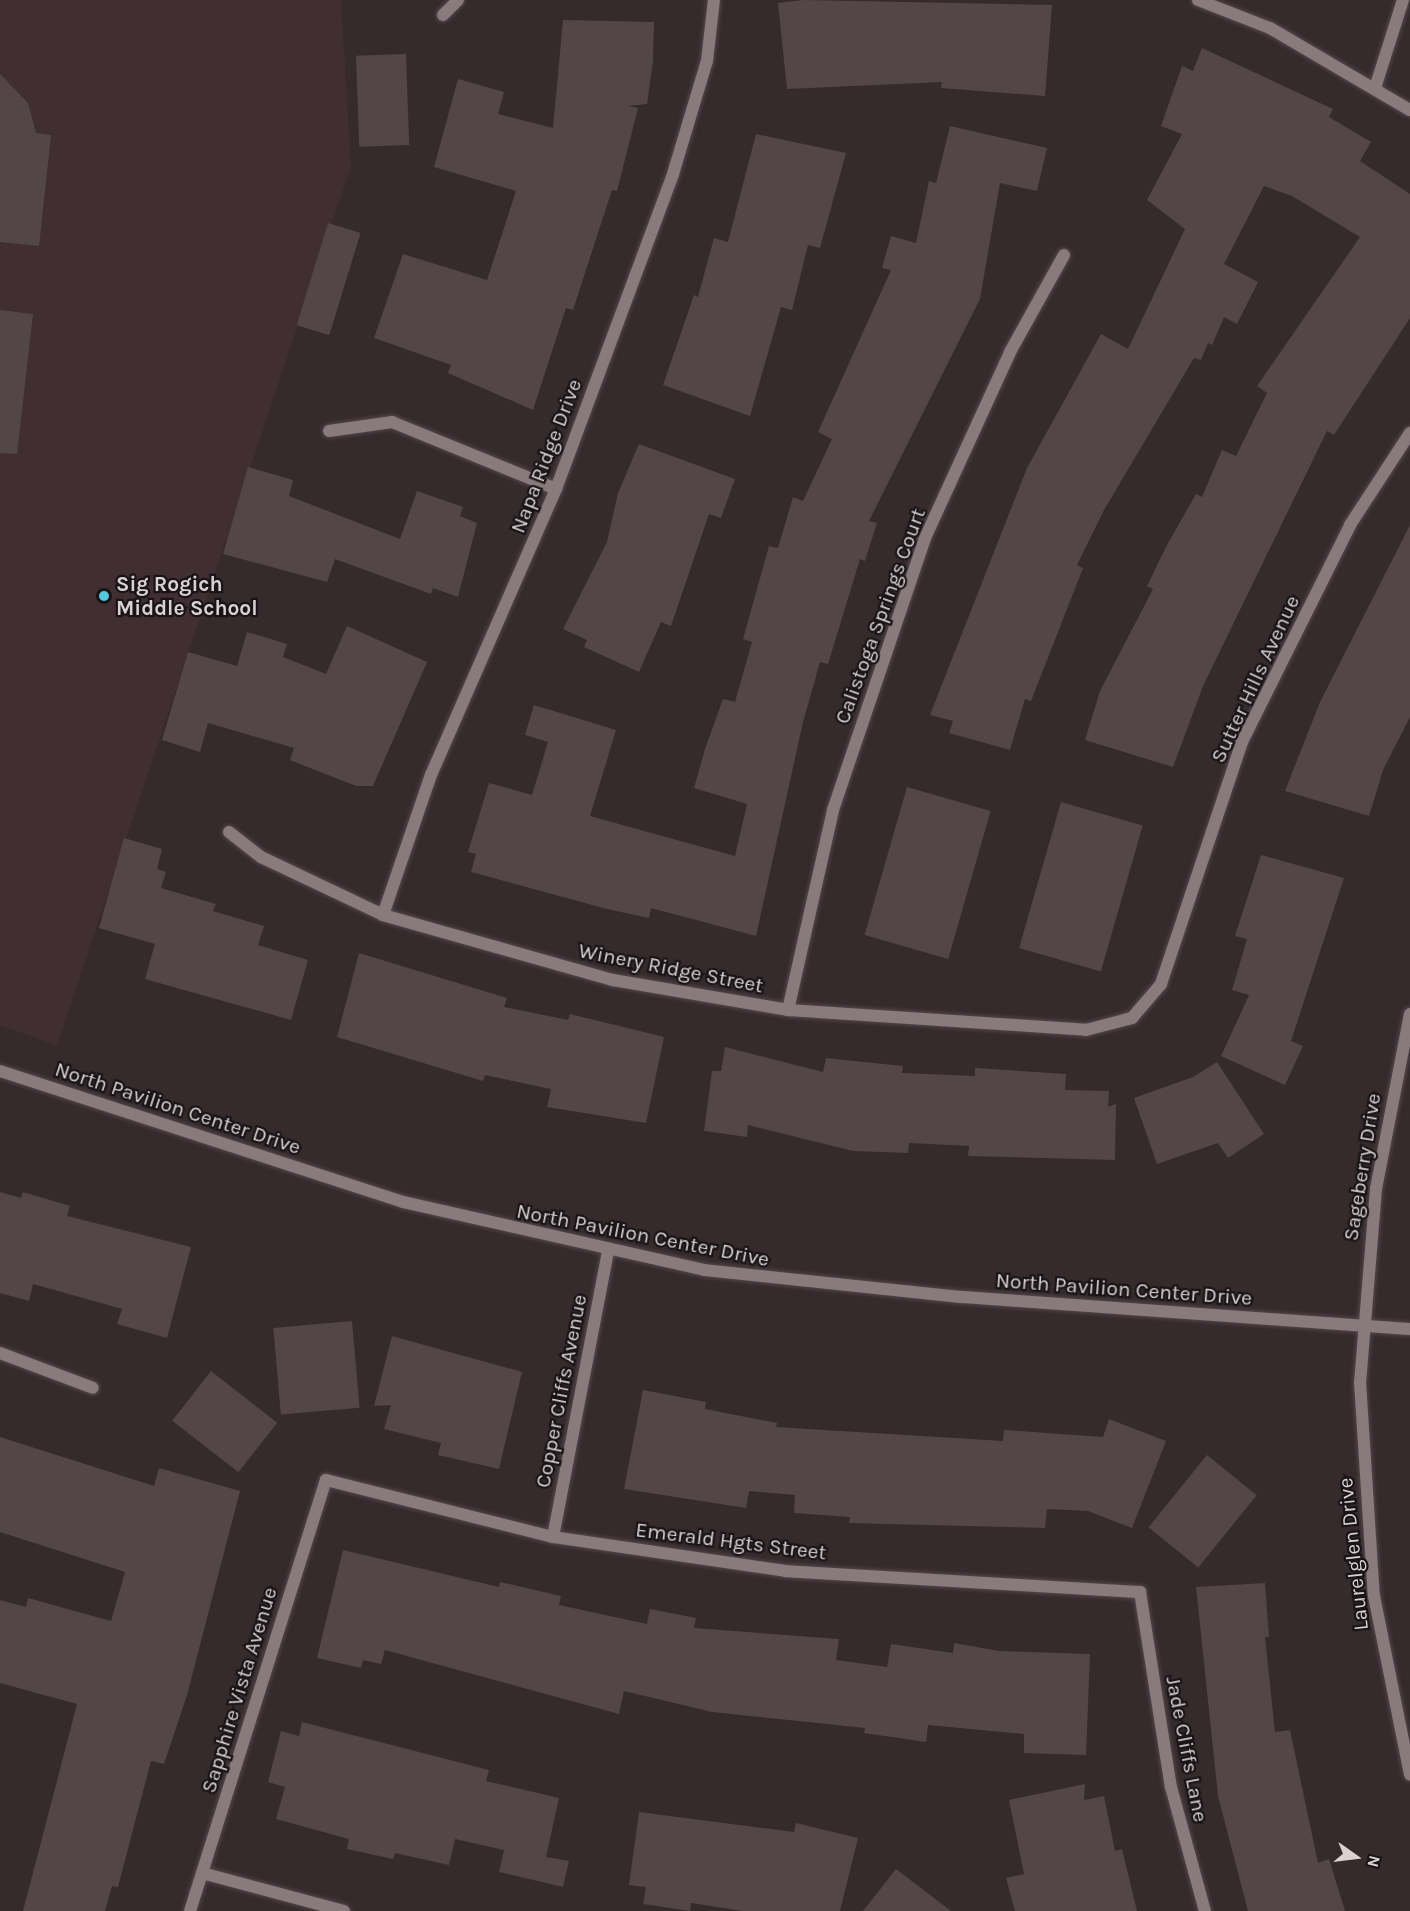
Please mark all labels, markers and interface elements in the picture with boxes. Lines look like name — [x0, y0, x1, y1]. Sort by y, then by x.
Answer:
street label: Napa Ridge Drive — [505, 375, 587, 537]
street label: Calistoga Springs Court — [829, 505, 931, 727]
place label: Sig Rogich Middle School — [116, 571, 258, 621]
marker: Sig Rogich Middle School — [97, 589, 111, 603]
street label: Sutter Hills Avenue — [1205, 591, 1305, 767]
street label: Winery Ridge Street — [576, 938, 766, 998]
street label: North Pavilion Center Drive — [52, 1056, 304, 1160]
street label: Sageberry Drive — [1338, 1091, 1386, 1243]
street label: North Pavilion Center Drive — [515, 1198, 771, 1272]
street label: North Pavilion Center Drive — [995, 1267, 1253, 1311]
street label: Copper Cliffs Avenue — [530, 1292, 592, 1490]
street label: Laurelglen Drive — [1332, 1476, 1374, 1632]
street label: Emerald Hgts Street — [634, 1517, 828, 1565]
street label: Sapphire Vista Avenue — [196, 1584, 282, 1796]
street label: Jade Cliffs Lane — [1161, 1674, 1213, 1824]
north arrow — [1326, 1827, 1386, 1887]
text: N — [1363, 1854, 1385, 1869]

